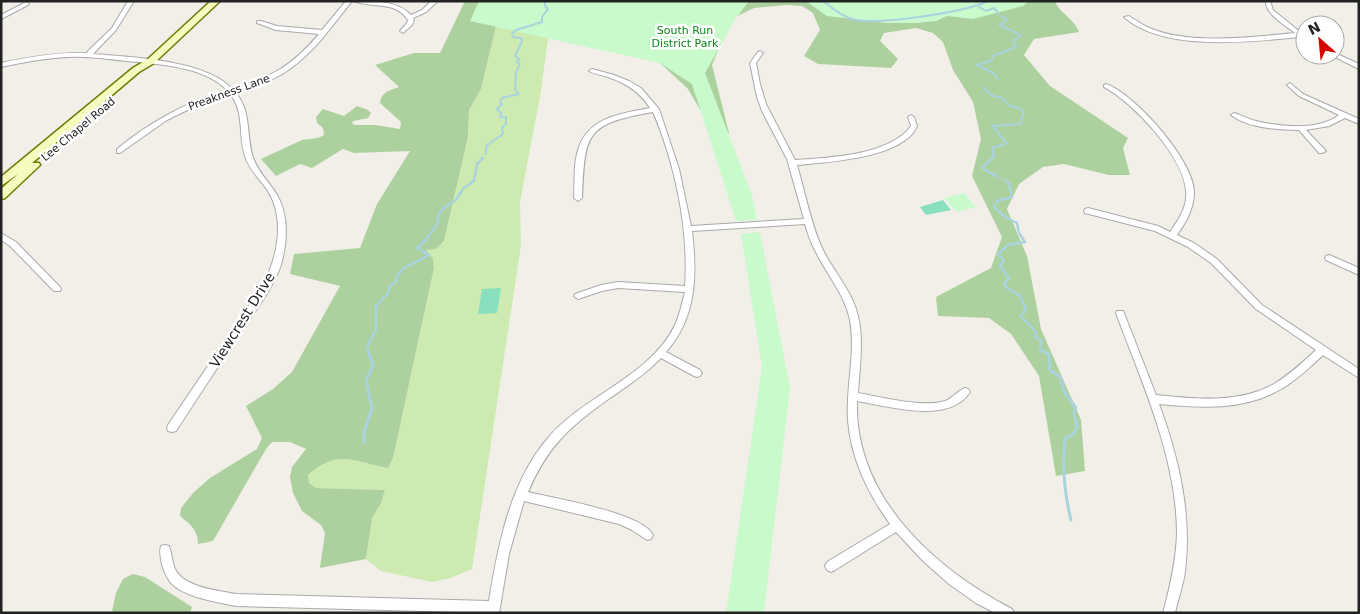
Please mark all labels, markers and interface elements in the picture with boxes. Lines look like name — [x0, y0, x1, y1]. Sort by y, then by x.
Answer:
north arrow — [1295, 15, 1345, 65]
text: N — [1305, 19, 1323, 38]
park label: South Run District Park — [652, 24, 719, 50]
street label: Preakness Lane — [187, 72, 272, 113]
street label: Lee Chapel Road — [39, 95, 118, 164]
street label: Viewcrest Drive — [206, 269, 278, 371]

